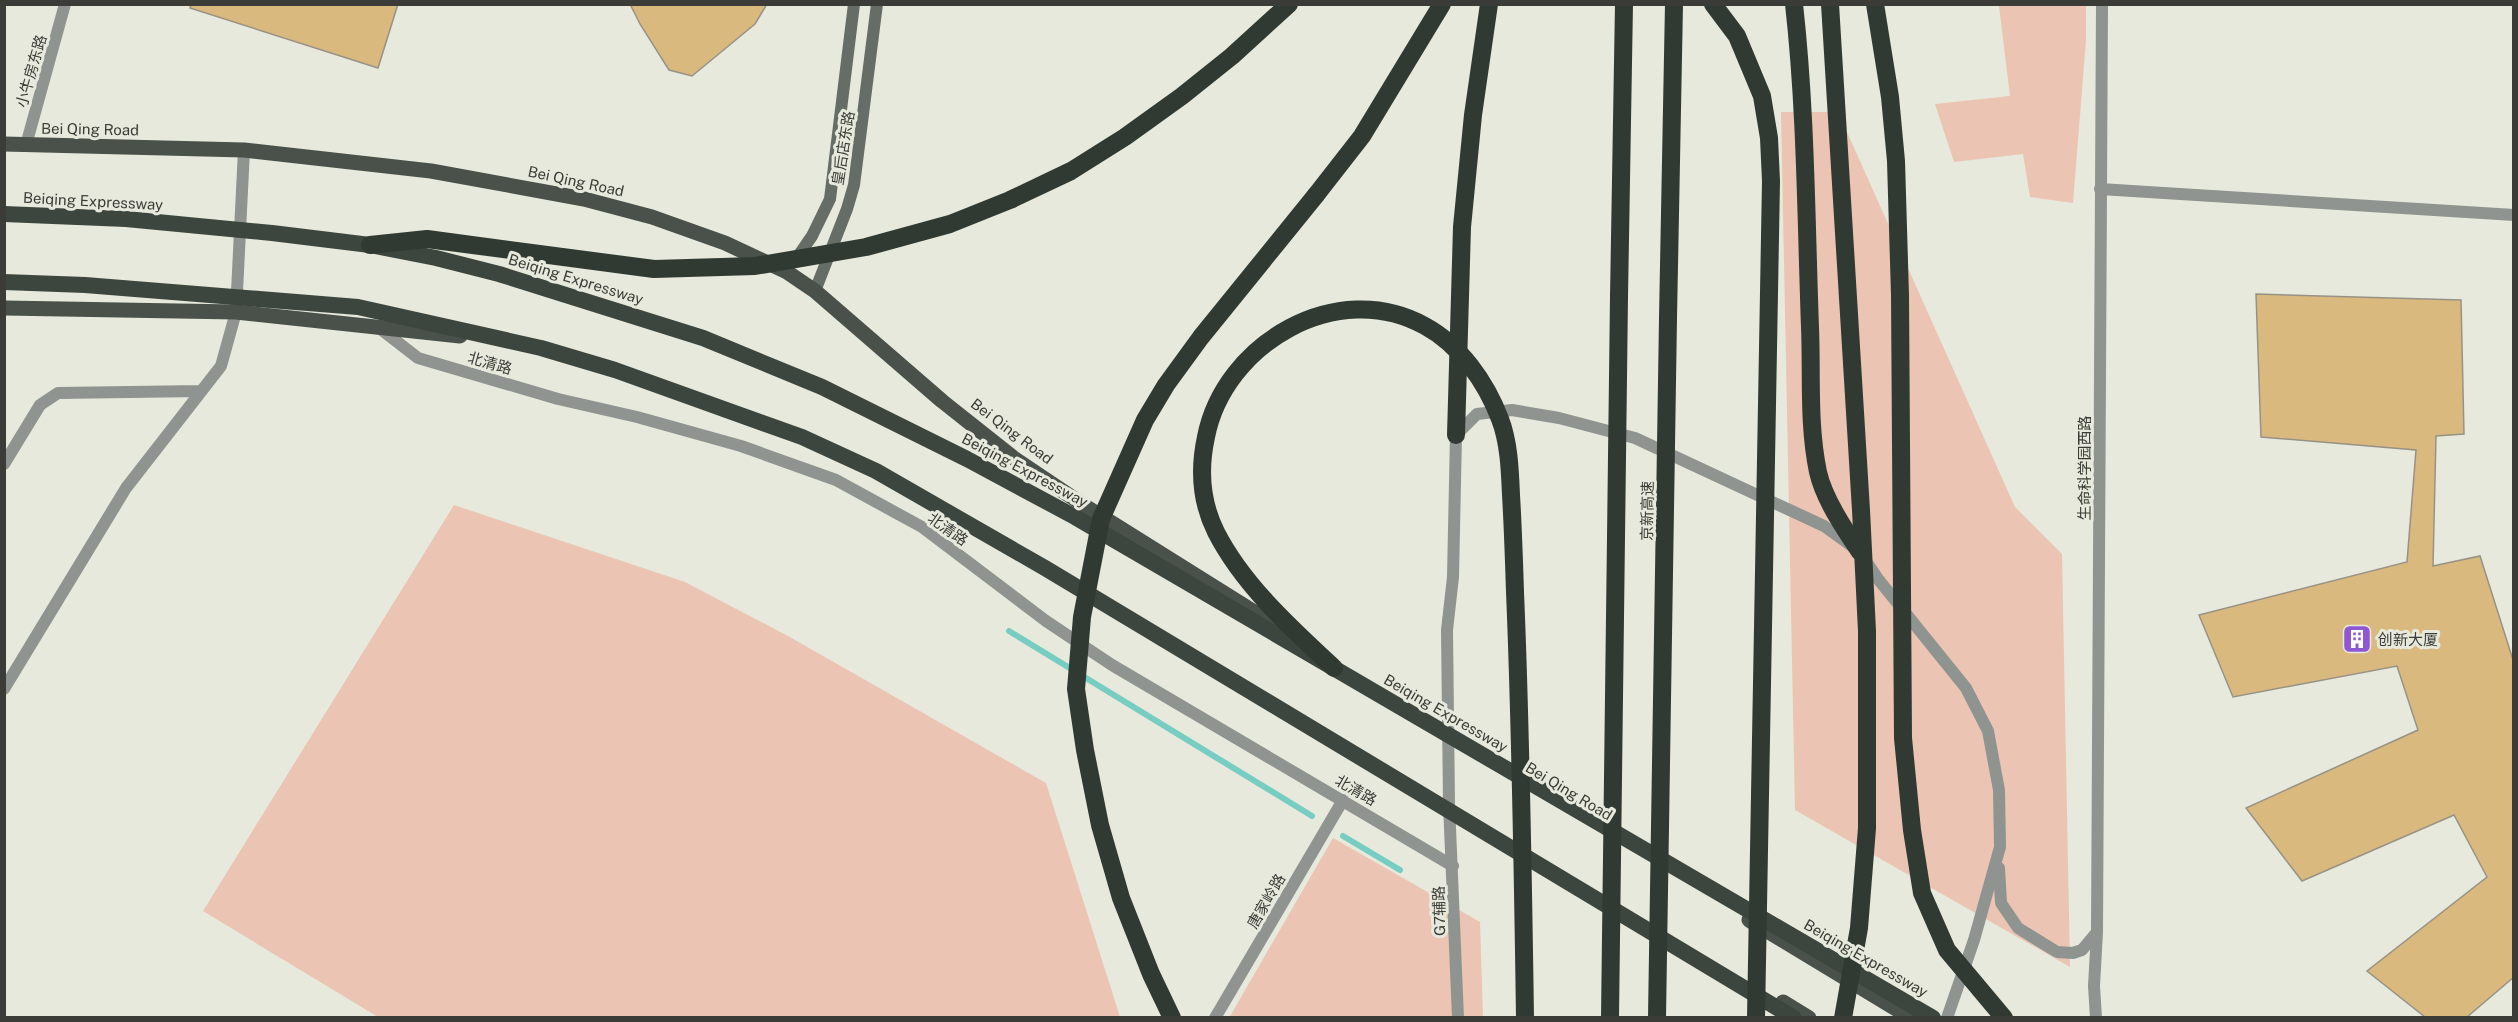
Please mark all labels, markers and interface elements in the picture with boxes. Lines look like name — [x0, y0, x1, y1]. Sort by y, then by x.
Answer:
street label: 小牛房东路 — [12, 33, 50, 109]
street label: 皇后店东路 — [829, 110, 857, 186]
street label: Bei Qing Road — [41, 120, 139, 138]
street label: Bei Qing Road — [526, 162, 626, 200]
street label: Beiqing Expressway — [23, 189, 163, 213]
street label: Beiqing Expressway — [506, 250, 646, 308]
street label: 北清路 — [466, 349, 514, 377]
street label: Bei Qing Road — [968, 395, 1056, 467]
street label: 生命科学园西路 — [2076, 415, 2093, 521]
street label: Beiqing Expressway — [959, 430, 1091, 510]
street label: 京新高速 — [1638, 481, 1656, 541]
street label: 北清路 — [925, 509, 971, 549]
building icon: 创新大厦 — [2341, 623, 2373, 655]
place label: 创新大厦 — [2378, 631, 2438, 648]
street label: Beiqing Expressway — [1381, 671, 1511, 755]
street label: Bei Qing Road — [1523, 758, 1615, 824]
street label: 北清路 — [1332, 771, 1380, 809]
street label: 唐家岭路 — [1244, 871, 1288, 931]
street label: G7辅路 — [1430, 886, 1448, 936]
street label: Beiqing Expressway — [1801, 916, 1931, 1000]

